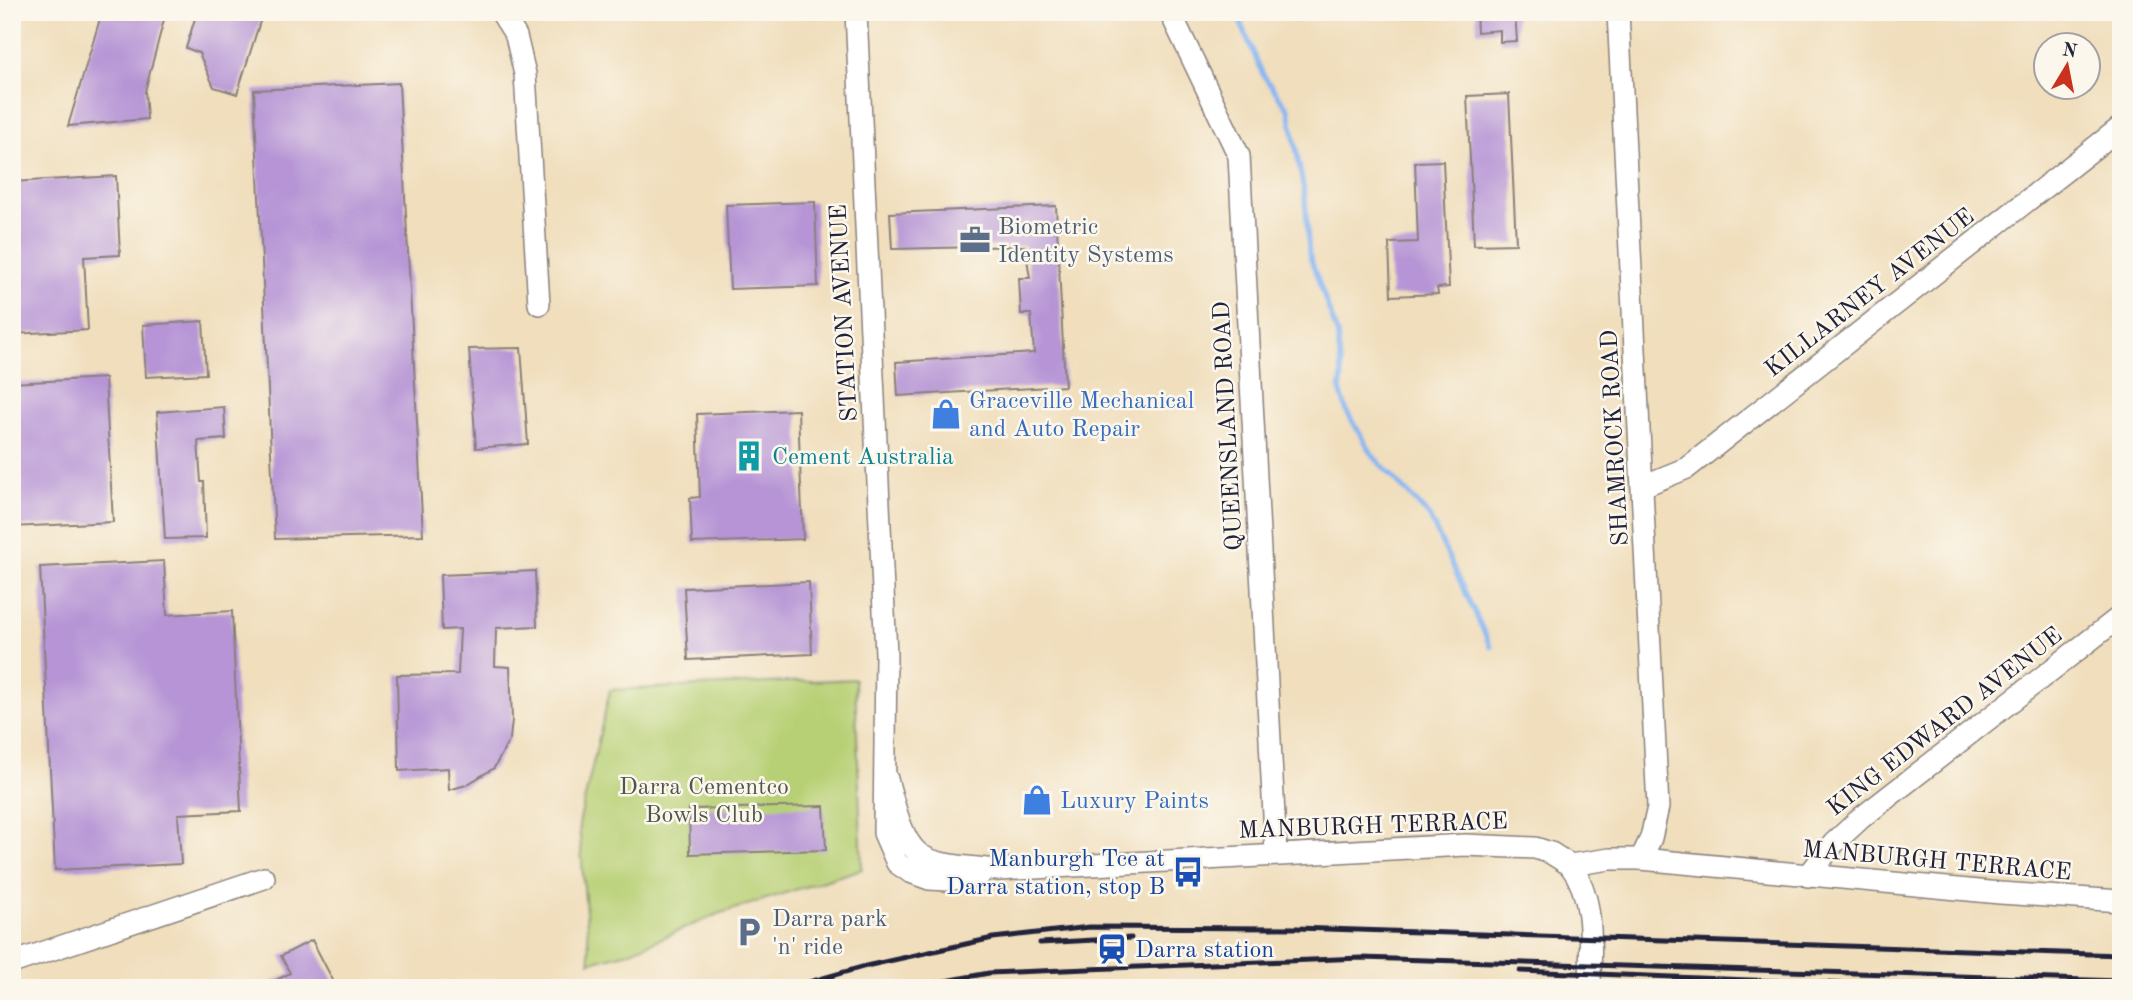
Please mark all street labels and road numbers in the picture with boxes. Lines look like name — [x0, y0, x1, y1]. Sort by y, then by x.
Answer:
street label: STATION AVENUE — [827, 203, 863, 422]
street label: KILLARNEY AVENUE — [1761, 205, 1979, 382]
street label: QUEENSLAND ROAD — [1210, 300, 1248, 551]
street label: SHAMROCK ROAD — [1598, 329, 1634, 547]
street label: KING EDWARD AVENUE — [1823, 624, 2067, 822]
street label: MANBURGH TERRACE — [1238, 810, 1508, 844]
street label: MANBURGH TERRACE — [1801, 838, 2072, 886]

